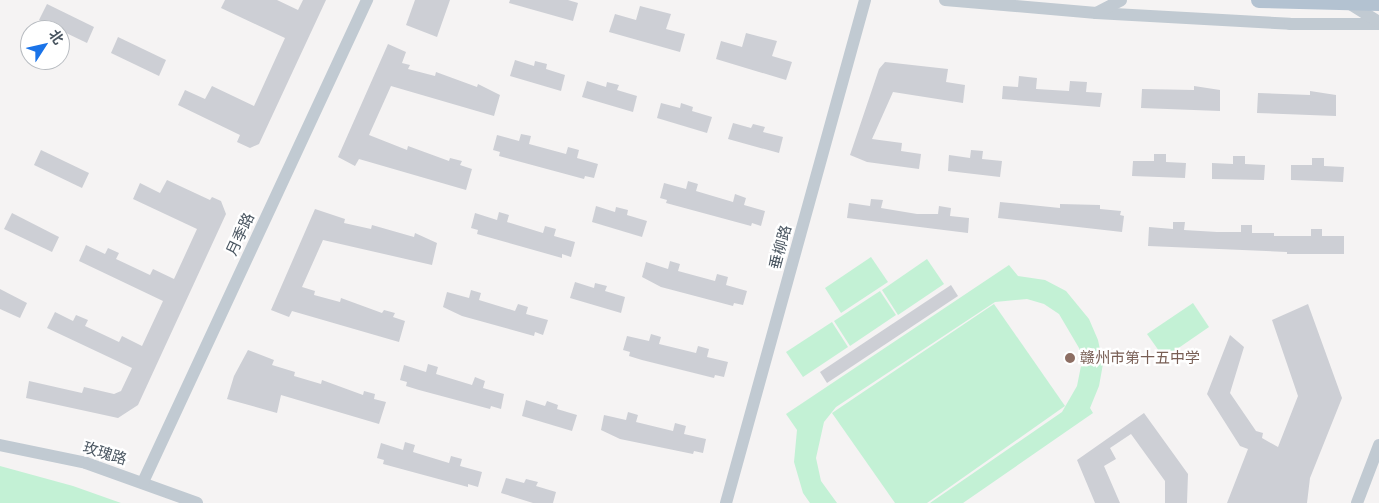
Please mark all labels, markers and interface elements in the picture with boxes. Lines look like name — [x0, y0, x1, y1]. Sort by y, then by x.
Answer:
north arrow — [20, 20, 70, 70]
text: 北 — [46, 26, 68, 47]
street label: 月季路 — [222, 210, 258, 258]
street label: 垂柳路 — [765, 223, 795, 271]
place label: 赣州市第十五中学 — [1080, 349, 1200, 367]
marker: 赣州市第十五中学 — [1064, 352, 1076, 364]
street label: 玫瑰路 — [81, 438, 129, 468]

